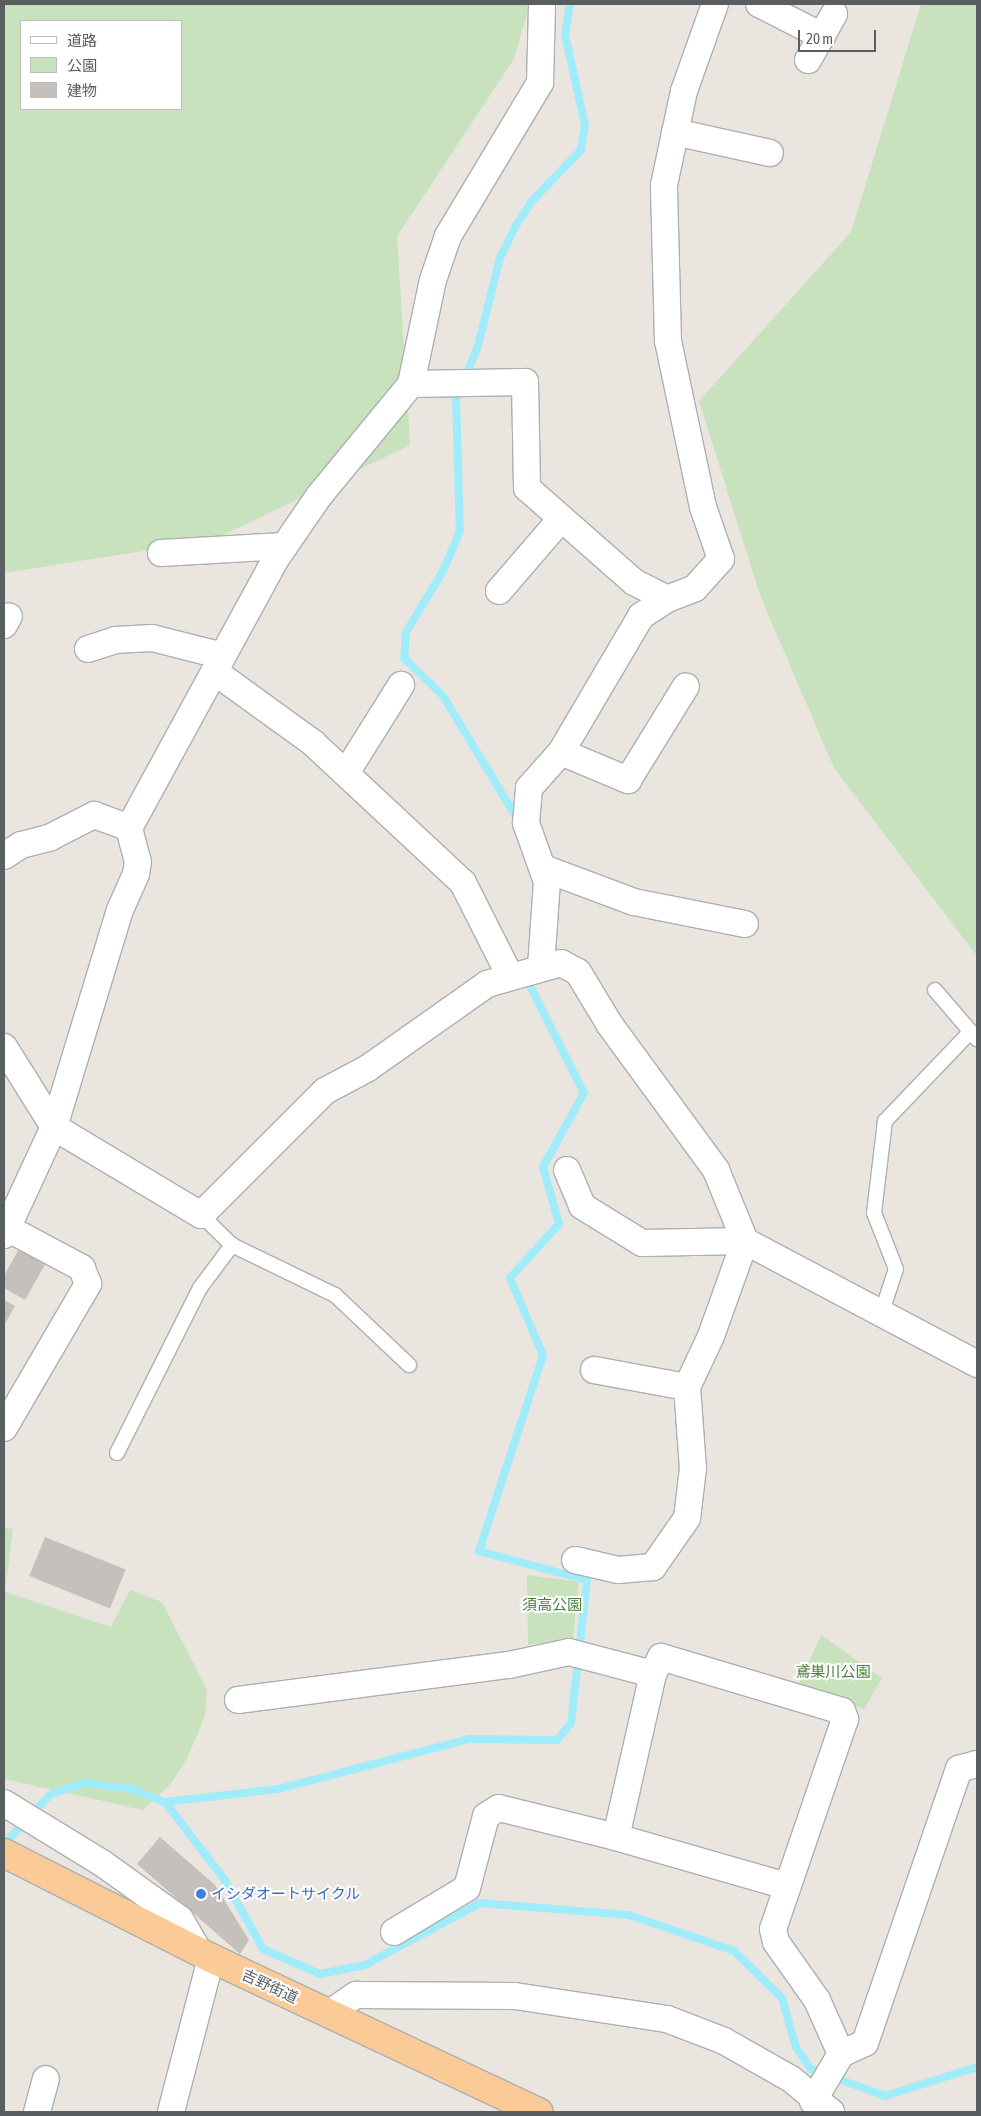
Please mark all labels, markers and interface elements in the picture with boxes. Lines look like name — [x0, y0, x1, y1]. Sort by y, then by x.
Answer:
legend — [20, 20, 182, 110]
scale bar — [801, 20, 878, 52]
text: 20 m — [806, 30, 833, 47]
text: 道路 — [67, 32, 97, 49]
text: 公園 — [67, 57, 97, 74]
text: 建物 — [67, 82, 97, 99]
park label: 須高公園 — [522, 1596, 582, 1614]
park label: 鳶巣川公園 — [796, 1663, 870, 1681]
place label: イシダオートサイクル — [211, 1885, 361, 1903]
marker: イシダオートサイクル — [195, 1888, 207, 1900]
street label: 吉野街道 — [239, 1965, 301, 2007]

